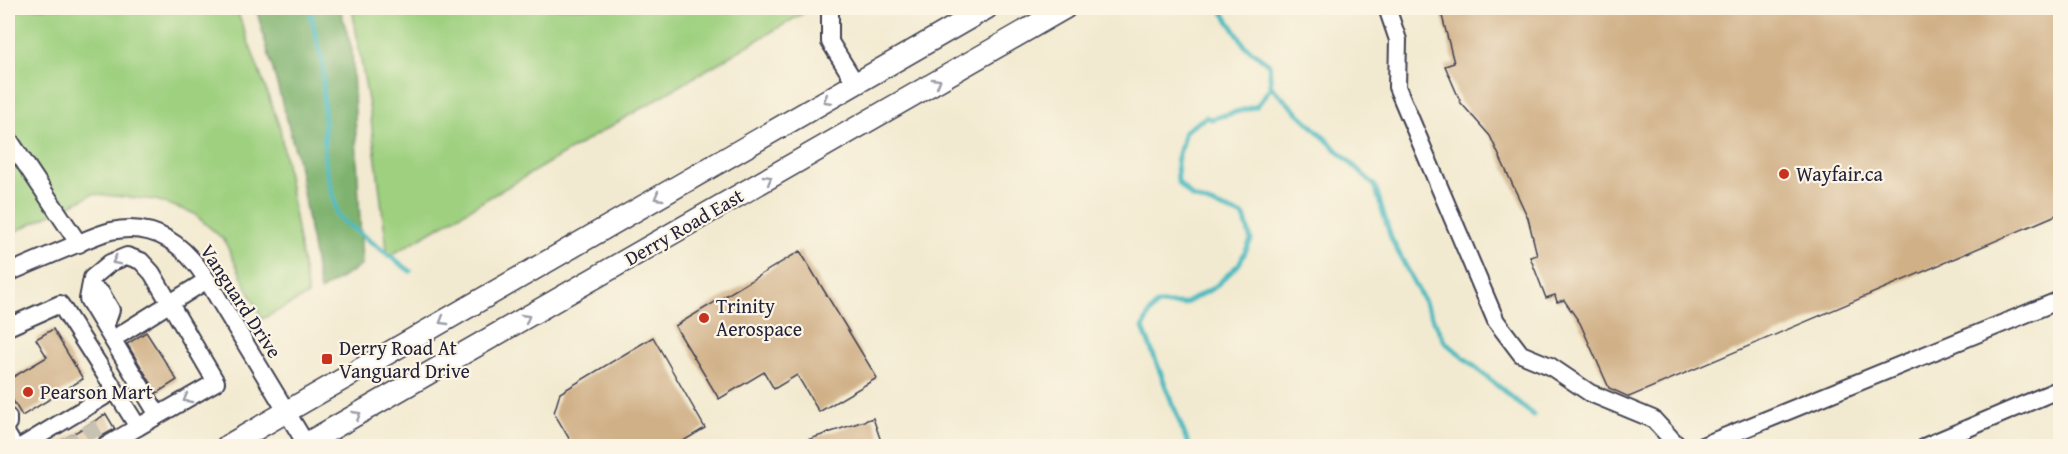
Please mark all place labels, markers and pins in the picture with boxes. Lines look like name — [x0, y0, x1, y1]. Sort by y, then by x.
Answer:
place label: Wayfair.ca — [1796, 159, 1884, 188]
marker: Wayfair.ca — [1777, 167, 1791, 181]
place label: Trinity Aerospace — [716, 291, 802, 343]
marker: Trinity Aerospace — [697, 311, 711, 325]
place label: Derry Road At Vanguard Drive — [339, 333, 470, 385]
marker: Derry Road At Vanguard Drive — [320, 352, 334, 366]
place label: Pearson Mart — [40, 377, 153, 406]
marker: Pearson Mart — [21, 385, 35, 399]

